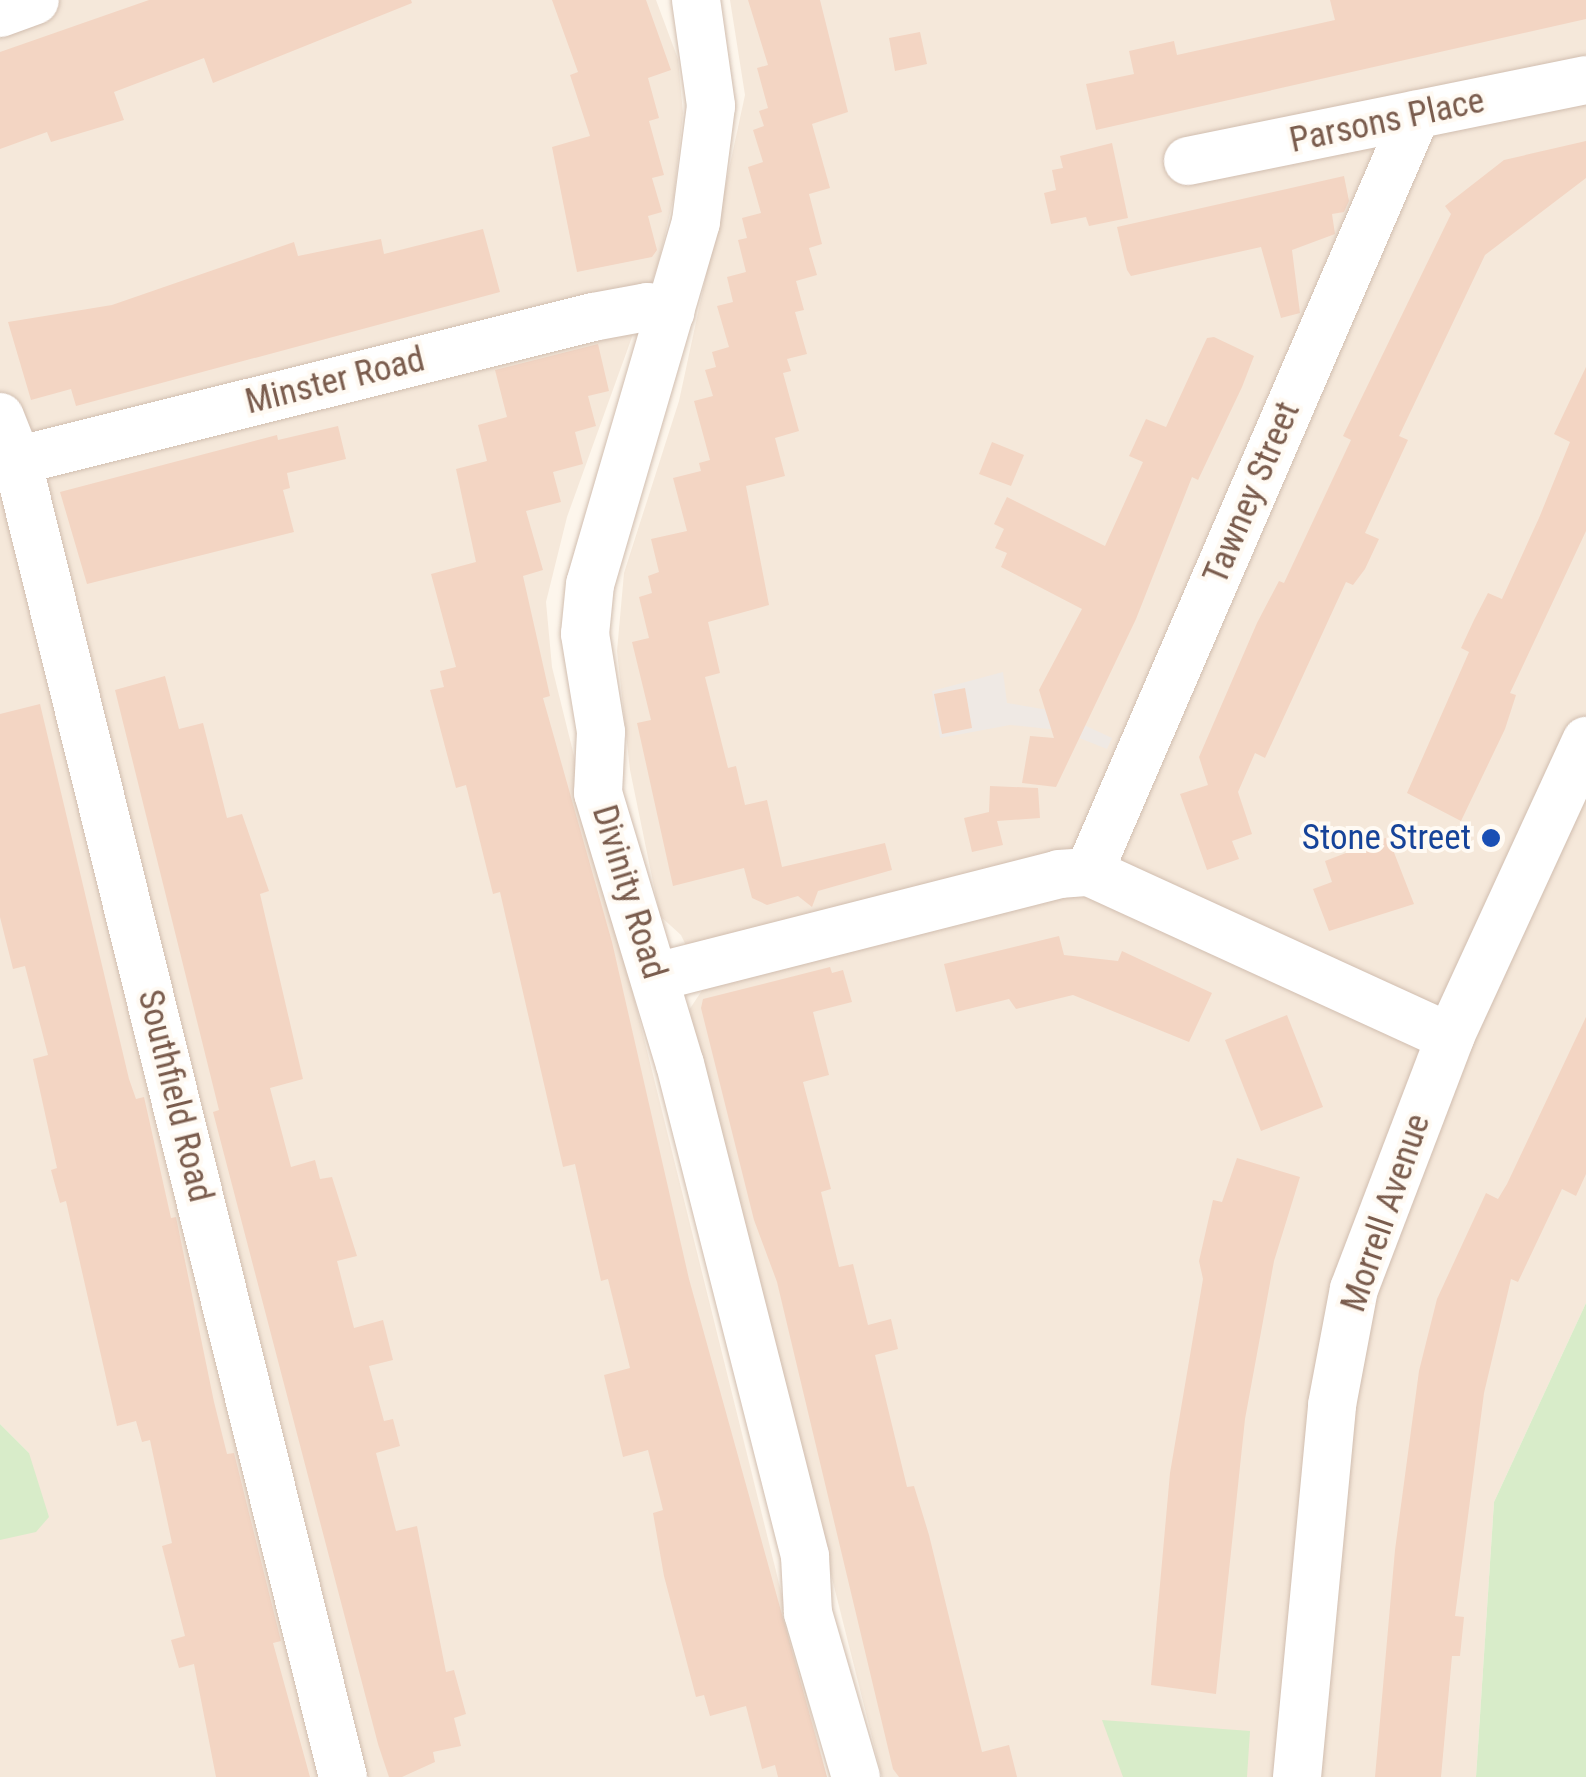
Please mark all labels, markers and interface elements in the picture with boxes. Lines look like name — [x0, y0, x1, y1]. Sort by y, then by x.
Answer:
street label: Parsons Place — [1286, 80, 1488, 162]
street label: Minster Road — [241, 338, 429, 424]
street label: Tawney Street — [1195, 396, 1309, 590]
street label: Divinity Road — [583, 800, 675, 984]
place label: Stone Street — [1302, 817, 1471, 859]
marker: Stone Street — [1480, 827, 1502, 849]
street label: Southfield Road — [128, 986, 222, 1206]
street label: Morrell Avenue — [1333, 1109, 1439, 1317]

